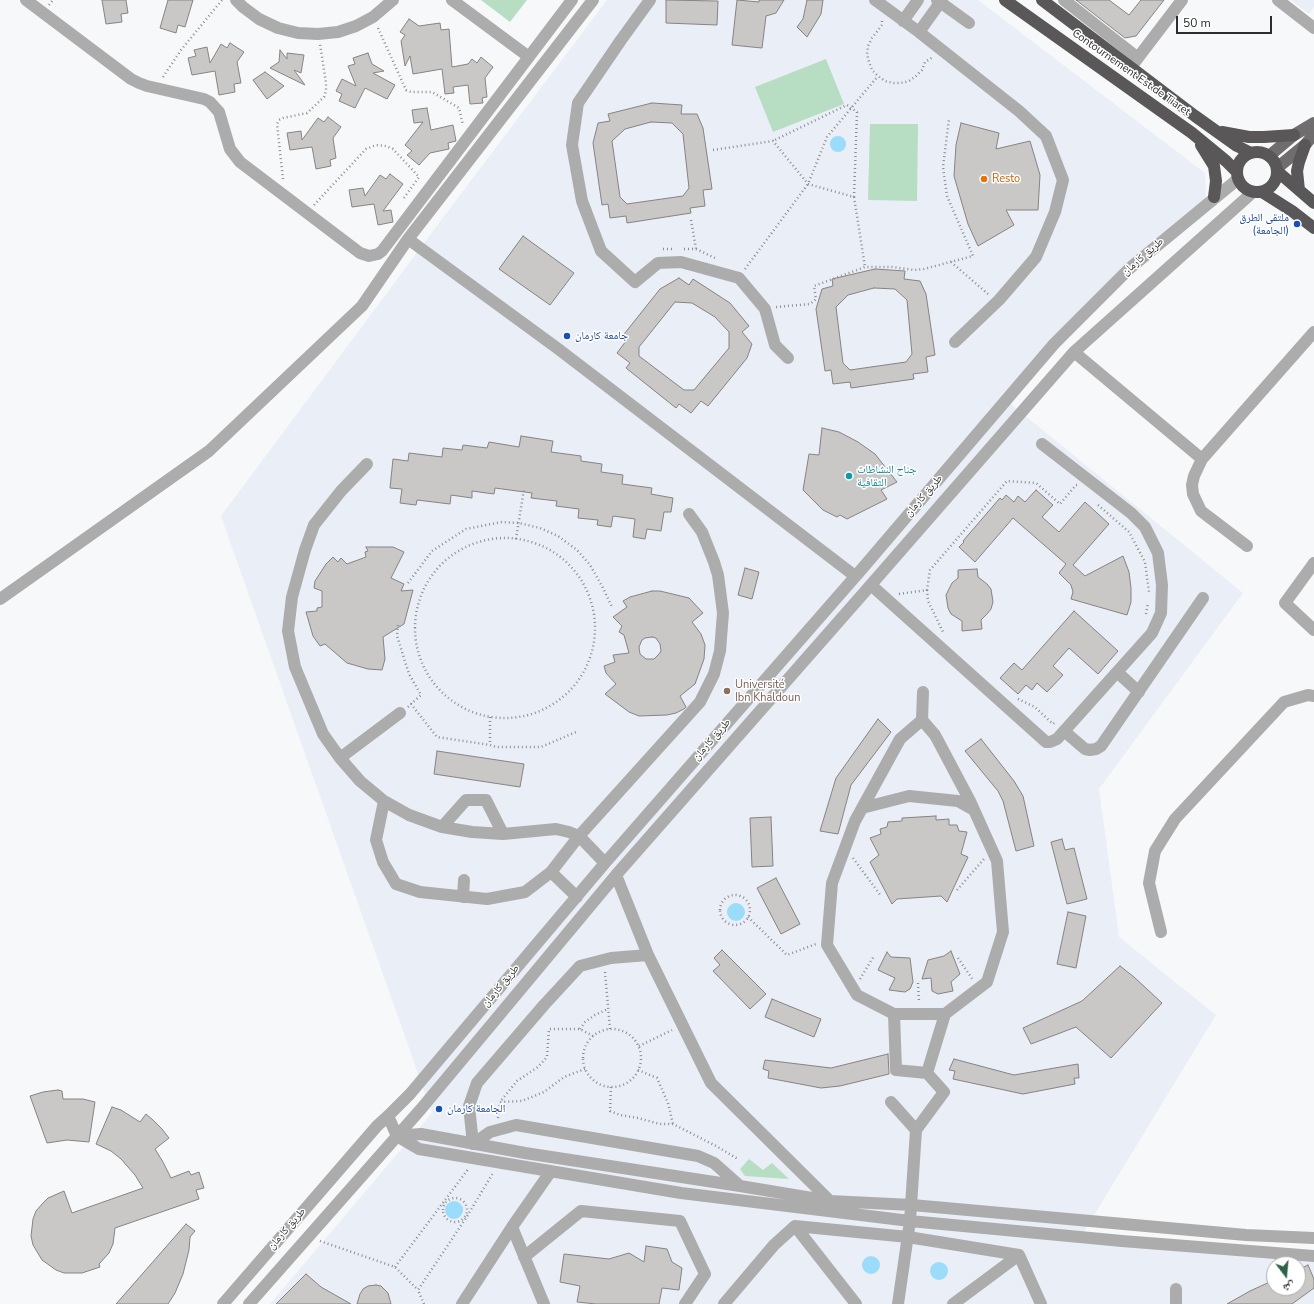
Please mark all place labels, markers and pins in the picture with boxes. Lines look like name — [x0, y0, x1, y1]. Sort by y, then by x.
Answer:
place label: Resto — [992, 172, 1020, 186]
marker: Resto — [979, 174, 989, 184]
place label: ملتقى الطرق (الجامعة) — [1239, 211, 1289, 237]
marker: ملتقى الطرق (الجامعة) — [1292, 219, 1302, 229]
place label: جامعة كارمان — [575, 329, 628, 343]
marker: جامعة كارمان — [562, 331, 572, 341]
place label: جناح النشاطات الثقافية — [857, 463, 917, 489]
marker: جناح النشاطات الثقافية — [844, 471, 854, 481]
place label: Université Ibn Khaldoun — [735, 678, 800, 704]
marker: Université Ibn Khaldoun — [722, 686, 732, 696]
place label: الجامعة كارمان — [447, 1102, 505, 1116]
marker: الجامعة كارمان — [434, 1104, 444, 1114]

